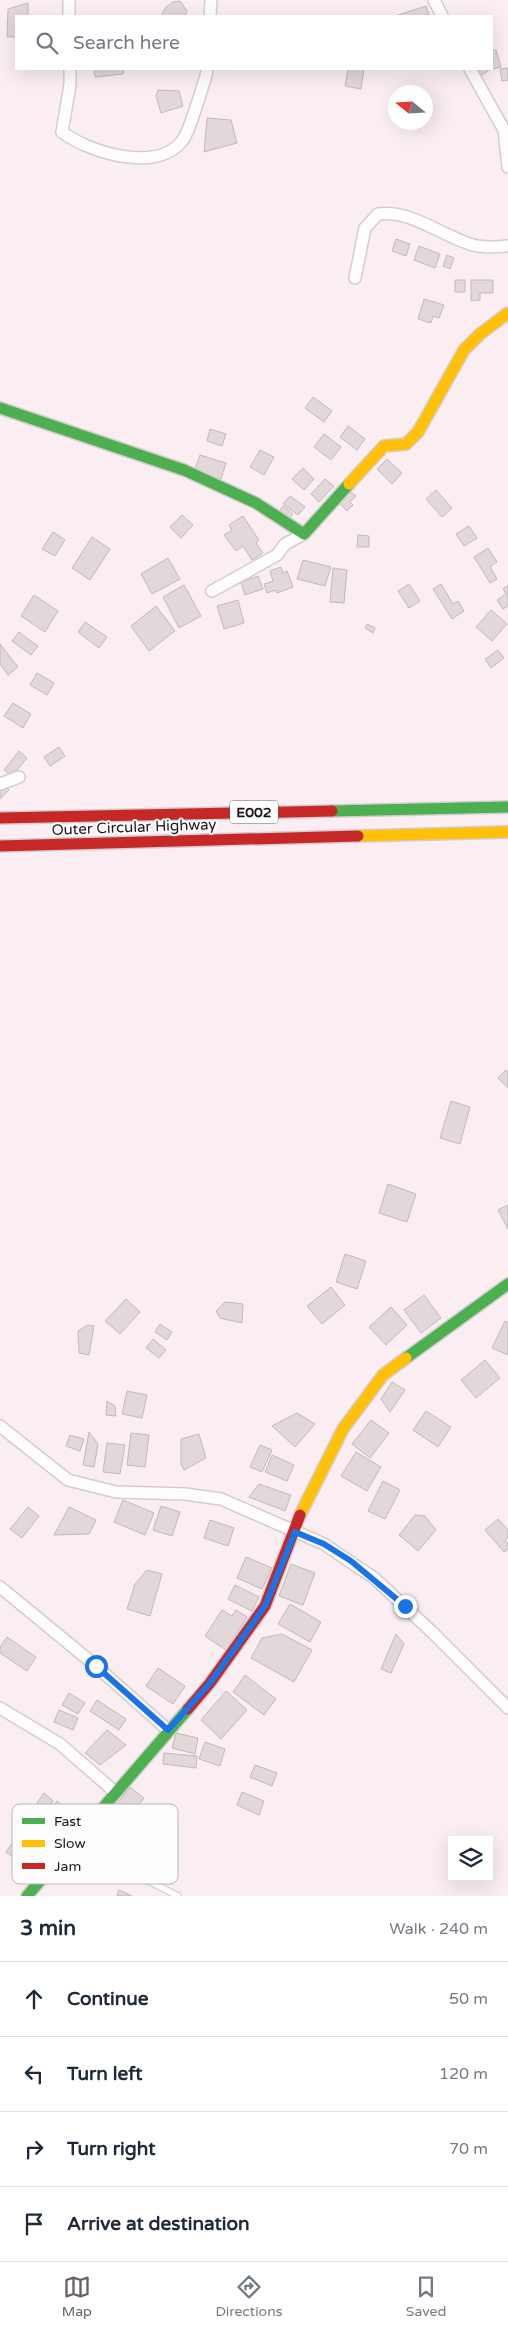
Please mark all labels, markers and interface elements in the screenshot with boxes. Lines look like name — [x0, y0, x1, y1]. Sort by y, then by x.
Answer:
search box — [15, 15, 493, 70]
icon: search — [33, 29, 61, 57]
text: Search here — [73, 32, 180, 54]
north arrow — [388, 85, 433, 130]
road number: E002 — [230, 800, 278, 824]
street label: Outer Circular Highway — [51, 815, 217, 839]
route end — [394, 1595, 417, 1618]
route start — [85, 1655, 108, 1678]
legend — [12, 1804, 178, 1884]
text: Fast — [54, 1813, 82, 1830]
text: Slow — [54, 1835, 86, 1852]
map controls — [448, 1836, 493, 1881]
button: layers — [448, 1836, 493, 1881]
text: Jam — [54, 1858, 81, 1875]
text: 3 min — [20, 1916, 76, 1941]
text: Walk · 240 m — [389, 1919, 488, 1939]
icon: ahead — [20, 1985, 48, 2013]
text: Continue — [67, 1988, 149, 2010]
text: 50 m — [449, 1989, 488, 2009]
icon: left — [20, 2060, 48, 2088]
text: Turn left — [67, 2063, 143, 2085]
text: 120 m — [439, 2064, 488, 2084]
icon: right — [20, 2135, 48, 2163]
text: Turn right — [67, 2138, 155, 2160]
text: 70 m — [449, 2139, 488, 2159]
icon: arrive — [20, 2210, 48, 2238]
text: Arrive at destination — [67, 2213, 250, 2235]
tab: Map — [62, 2273, 92, 2320]
tab: Directions — [215, 2273, 282, 2320]
tab: Saved — [406, 2273, 446, 2320]

